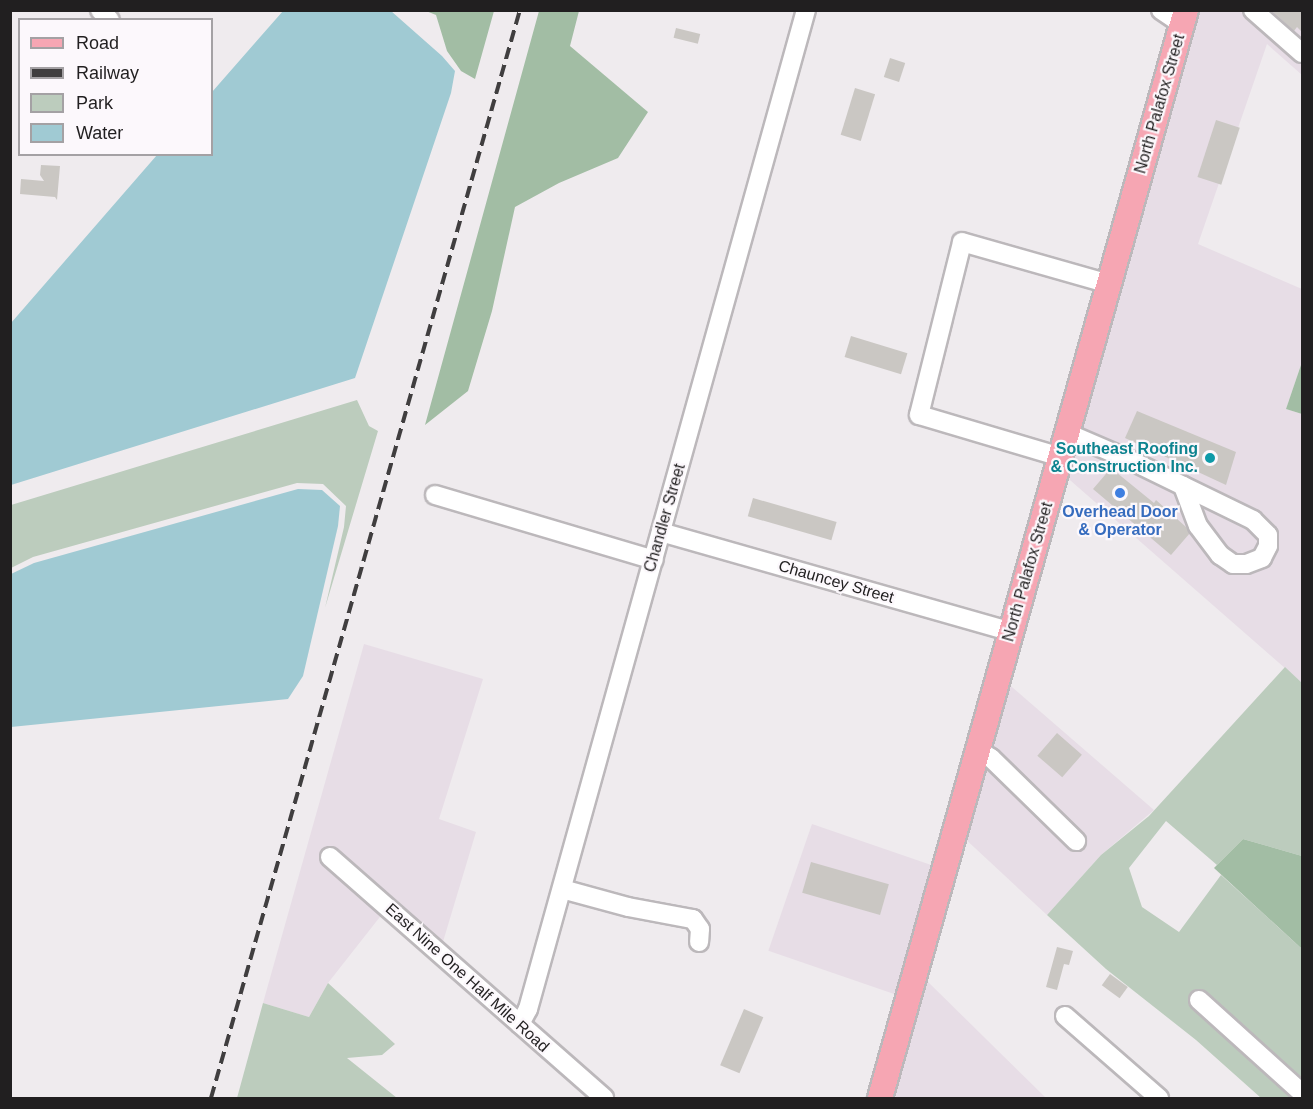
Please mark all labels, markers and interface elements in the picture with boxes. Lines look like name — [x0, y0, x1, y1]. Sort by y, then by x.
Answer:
legend — [18, 18, 213, 156]
street label: North Palafox Street — [1131, 32, 1189, 176]
text: Road — [76, 33, 119, 53]
text: Railway — [76, 63, 139, 83]
text: Park — [76, 93, 113, 113]
text: Water — [76, 123, 123, 143]
place label: Southeast Roofing & Construction Inc. — [1050, 439, 1198, 477]
marker: Southeast Roofing & Construction Inc. — [1203, 451, 1217, 465]
street label: Chandler Street — [640, 461, 690, 575]
marker: Overhead Door & Operator — [1113, 486, 1127, 500]
street label: North Palafox Street — [999, 500, 1057, 644]
place label: Overhead Door & Operator — [1062, 502, 1178, 540]
street label: Chauncey Street — [776, 556, 896, 608]
street label: East Nine One Half Mile Road — [381, 899, 553, 1057]

